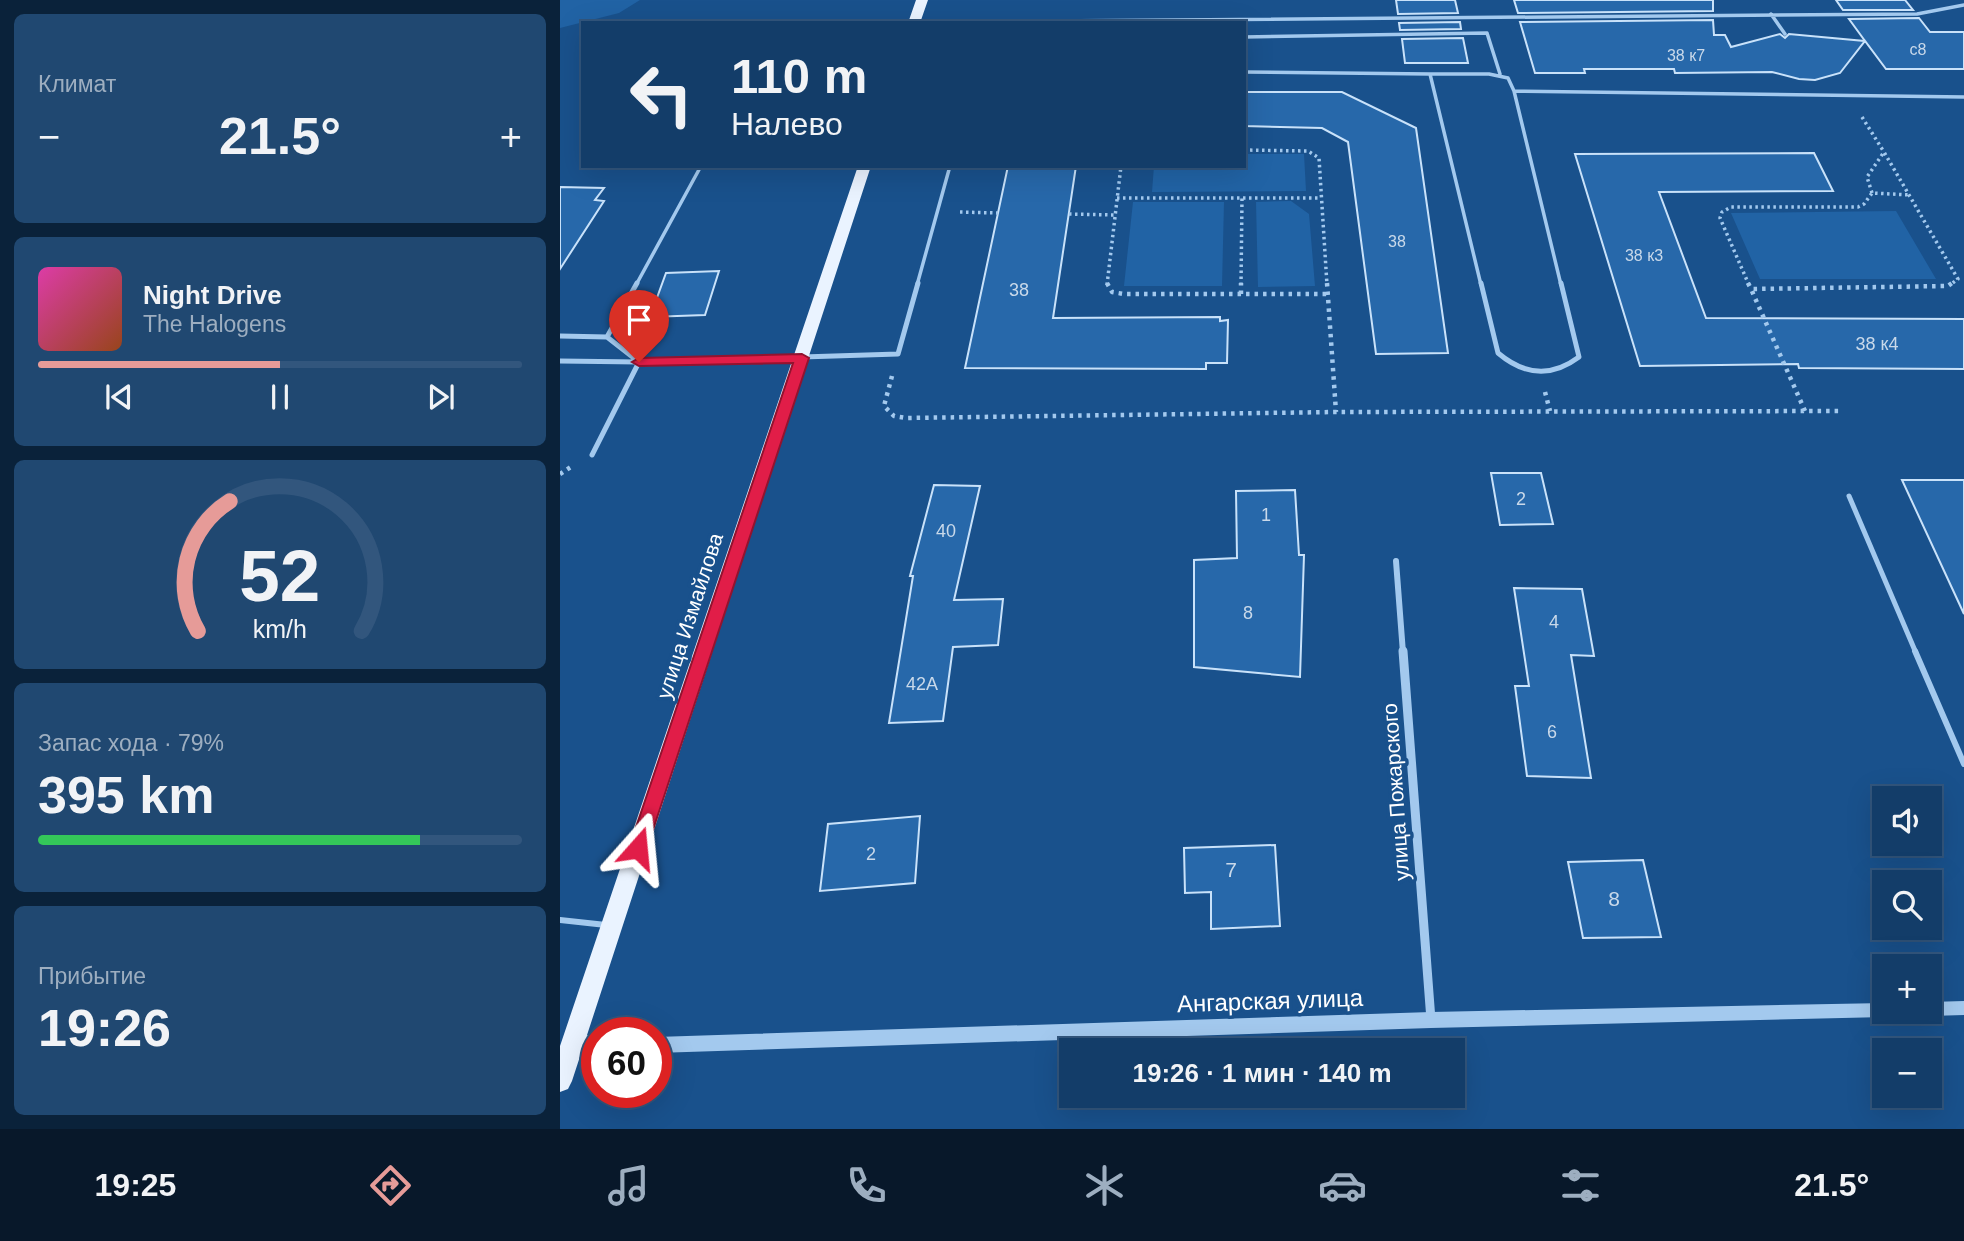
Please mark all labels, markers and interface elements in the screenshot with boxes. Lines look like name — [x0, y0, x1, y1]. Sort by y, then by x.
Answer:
house number: с8 — [1910, 41, 1927, 58]
house number: 38 к7 — [1667, 47, 1705, 64]
icon: left — [616, 49, 707, 140]
text: 110 m — [731, 49, 867, 103]
text: Климат — [38, 71, 116, 97]
text: Налево — [731, 106, 843, 142]
text: 21.5° — [219, 107, 341, 165]
text: − — [38, 116, 60, 158]
text: + — [500, 116, 522, 158]
house number: 38 — [1388, 233, 1406, 250]
house number: 38 к3 — [1625, 247, 1663, 264]
text: Night Drive — [143, 280, 282, 310]
house number: 38 — [1009, 280, 1029, 300]
pin — [609, 290, 669, 362]
icon: arrive — [620, 301, 658, 339]
text: The Halogens — [143, 311, 286, 337]
house number: 38 к4 — [1856, 334, 1898, 354]
icon: previous — [100, 378, 138, 416]
icon: pause — [261, 378, 299, 416]
icon: next — [422, 378, 460, 416]
house number: 2 — [1516, 489, 1526, 509]
house number: 1 — [1261, 505, 1271, 525]
house number: 40 — [936, 521, 956, 541]
street label: улица Измайлова — [652, 530, 727, 702]
text: 52 — [240, 535, 320, 616]
house number: 8 — [1243, 603, 1253, 623]
house number: 4 — [1549, 612, 1559, 632]
text: km/h — [253, 614, 307, 642]
house number: 42А — [906, 674, 938, 694]
street label: улица Пожарского — [1378, 702, 1413, 882]
house number: 6 — [1547, 722, 1557, 742]
text: Запас хода · 79% — [38, 730, 224, 756]
text: 395 km — [38, 766, 214, 824]
map controls — [1872, 786, 1942, 1108]
button: sound — [1872, 786, 1942, 856]
position arrow — [601, 811, 675, 885]
house number: 2 — [866, 844, 876, 864]
house number: 7 — [1225, 858, 1237, 881]
button: search — [1872, 870, 1942, 940]
house number: 8 — [1608, 887, 1620, 910]
button: + — [1872, 954, 1942, 1024]
text: Прибытие — [38, 963, 146, 989]
street label: Ангарская улица — [1176, 984, 1364, 1017]
text: 19:26 — [38, 999, 171, 1057]
speed limit sign: 60 — [581, 1017, 672, 1108]
button: − — [1872, 1038, 1942, 1108]
text: 19:26 · 1 мин · 140 m — [1132, 1058, 1392, 1088]
icon: directions — [366, 1161, 415, 1210]
icon: music — [604, 1161, 653, 1210]
icon: phone — [842, 1161, 891, 1210]
icon: climate — [1080, 1161, 1129, 1210]
icon: car — [1318, 1161, 1367, 1210]
icon: filters — [1556, 1161, 1605, 1210]
text: 19:25 — [95, 1167, 176, 1203]
text: 21.5° — [1794, 1167, 1869, 1203]

